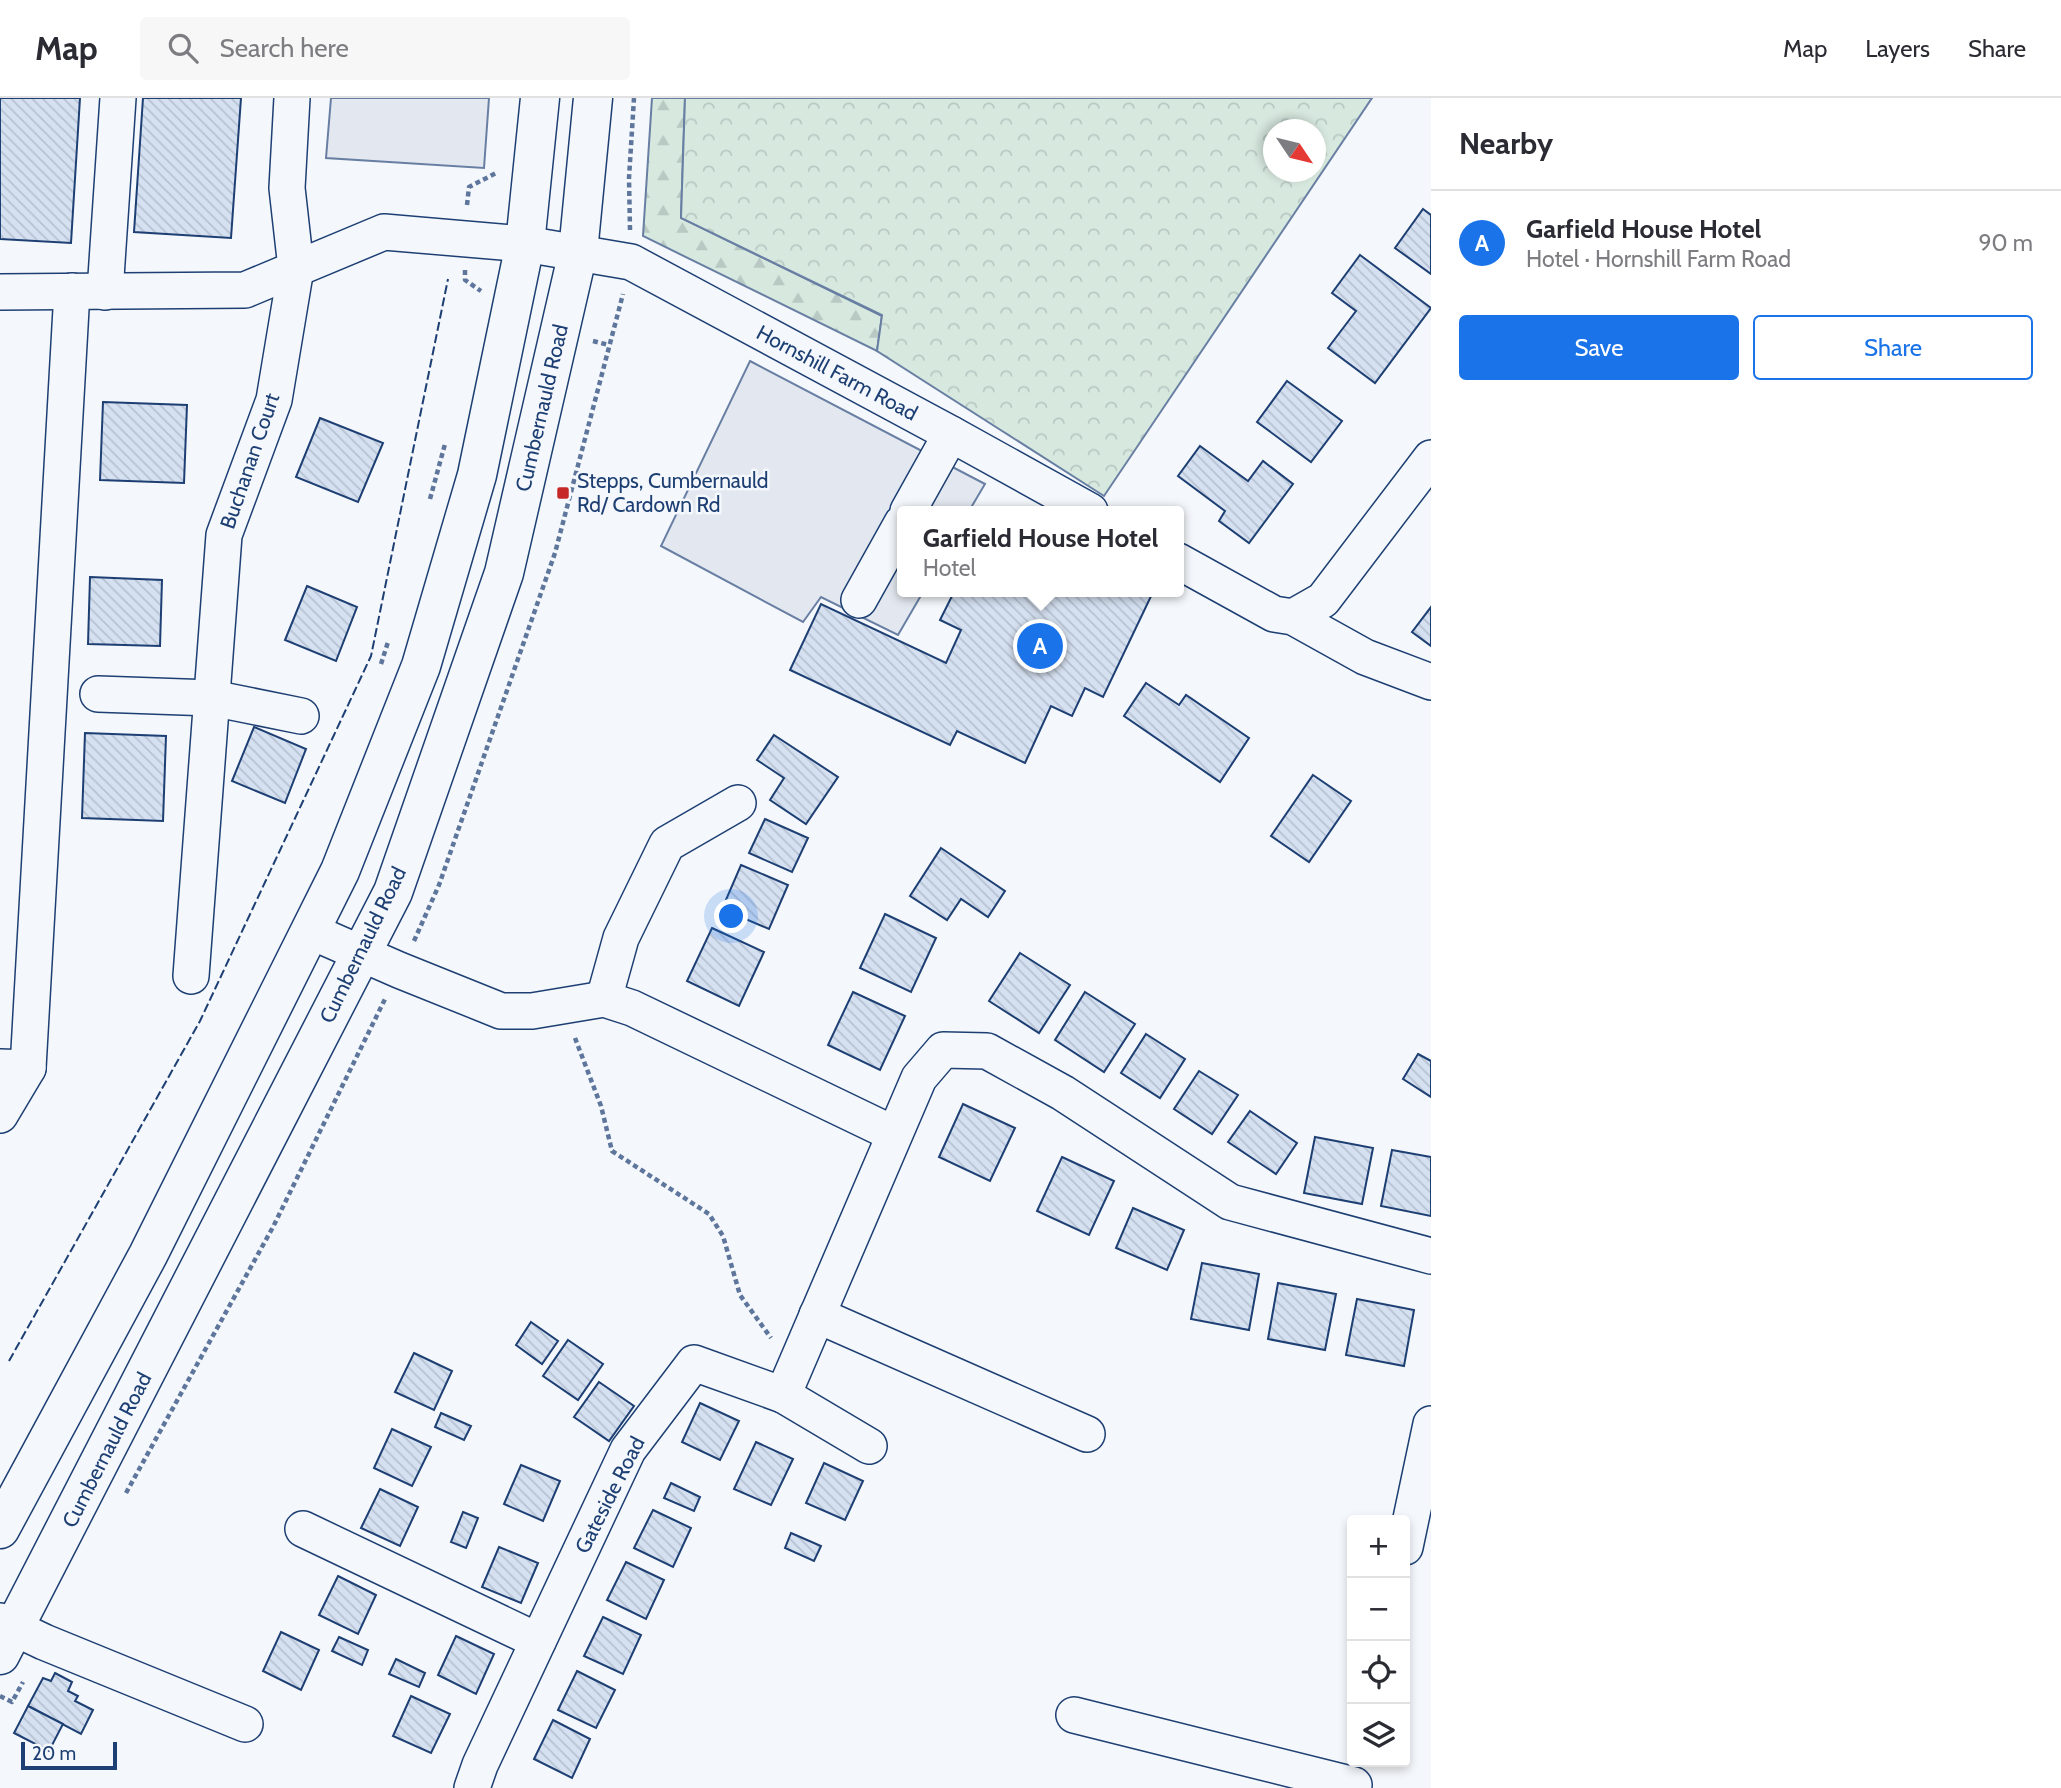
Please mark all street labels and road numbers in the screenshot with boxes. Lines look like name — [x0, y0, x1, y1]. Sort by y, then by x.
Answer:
street label: Hornshill Farm Road — [752, 320, 922, 426]
street label: Cumbernauld Road — [510, 322, 573, 494]
street label: Buchanan Court — [215, 390, 284, 532]
street label: Cumbernauld Road — [314, 863, 411, 1027]
street label: Cumbernauld Road — [57, 1368, 156, 1531]
street label: Gateside Road — [569, 1432, 650, 1557]

